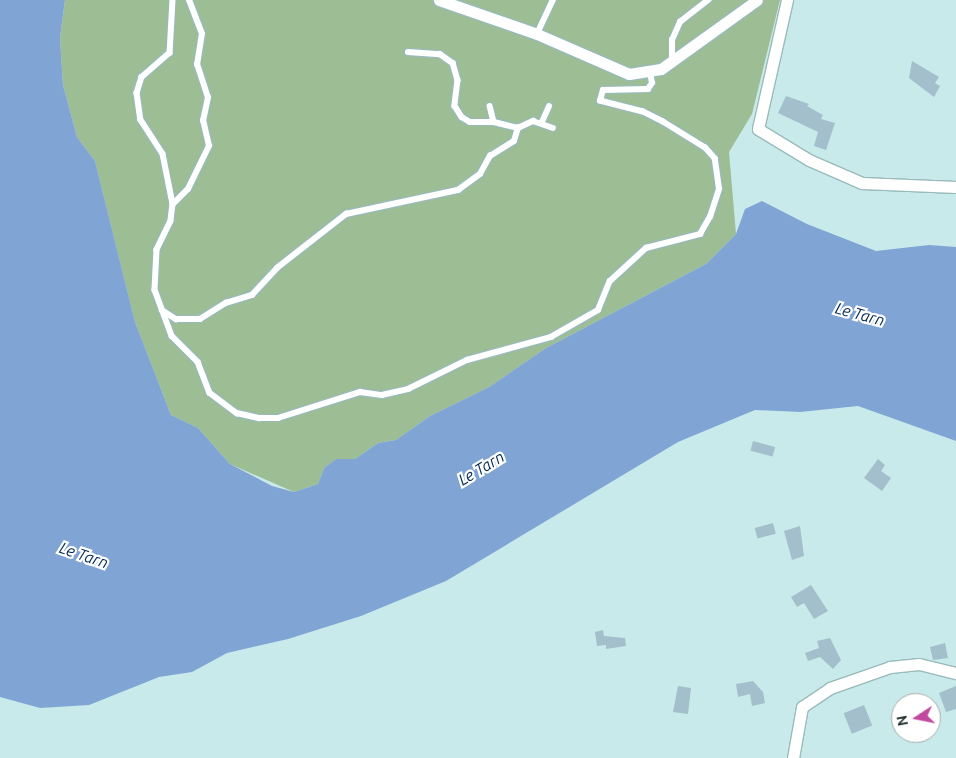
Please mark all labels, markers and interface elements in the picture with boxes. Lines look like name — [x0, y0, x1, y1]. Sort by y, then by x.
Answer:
water label: Le Tarn — [833, 298, 887, 330]
water label: Le Tarn — [454, 447, 508, 489]
water label: Le Tarn — [57, 538, 111, 572]
north arrow — [891, 693, 941, 743]
text: N — [893, 714, 911, 727]

